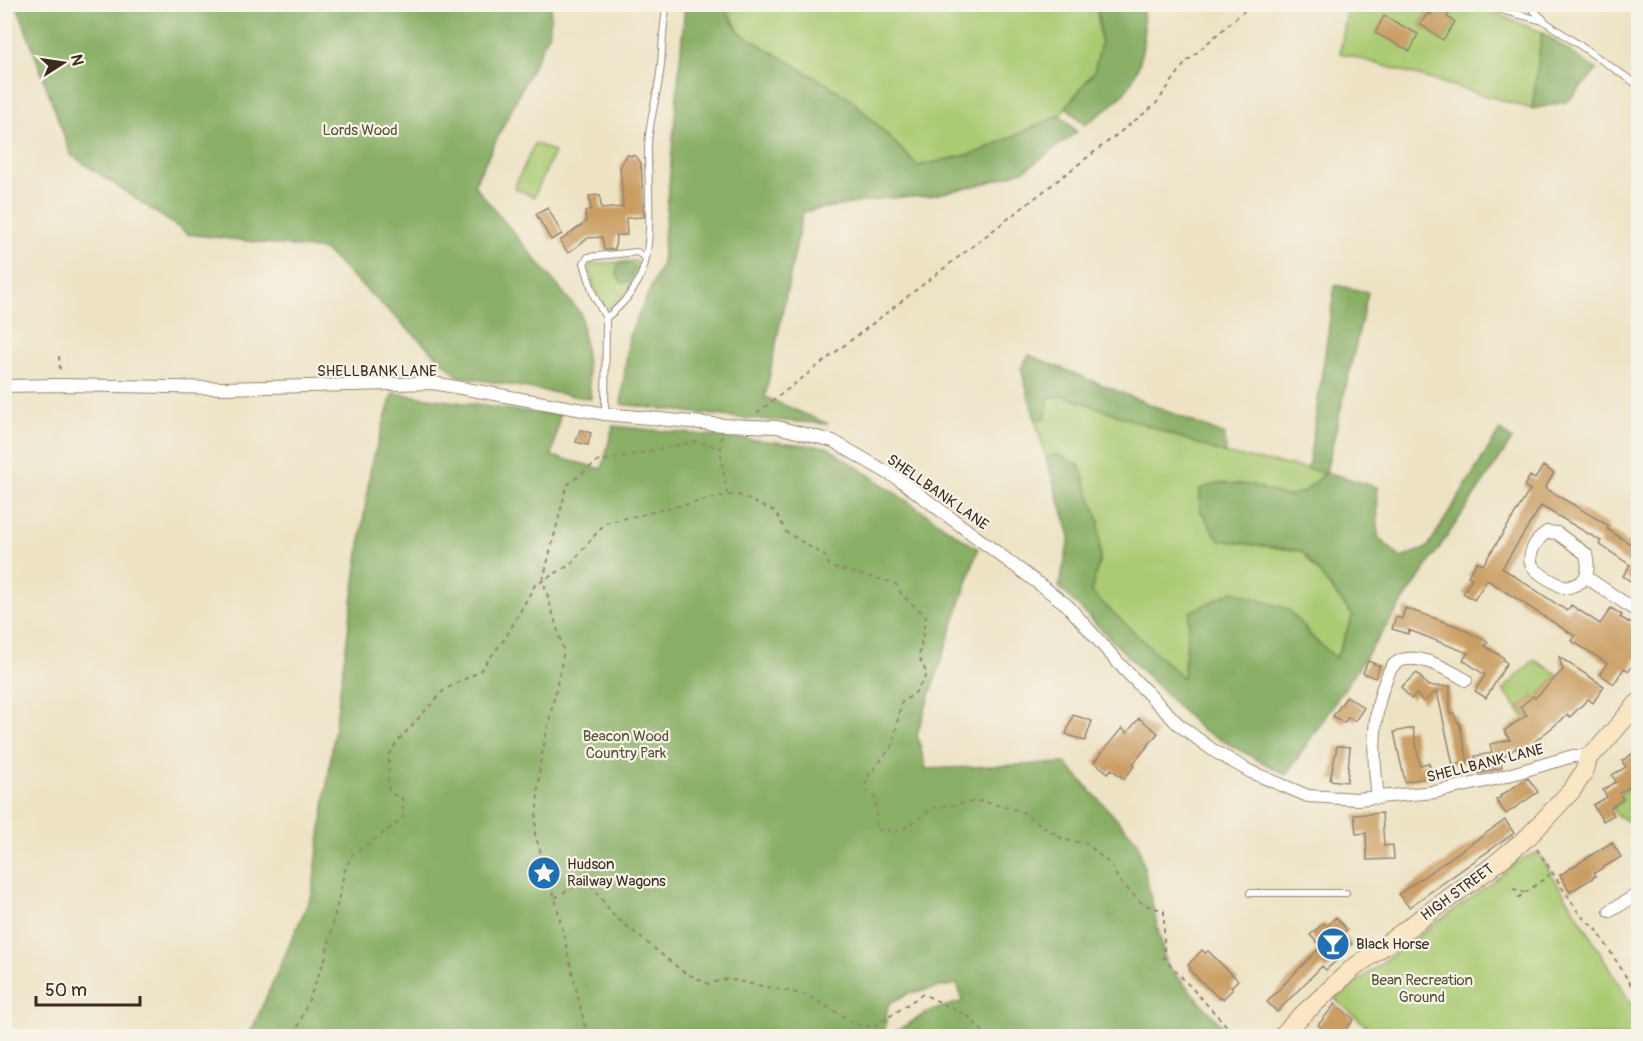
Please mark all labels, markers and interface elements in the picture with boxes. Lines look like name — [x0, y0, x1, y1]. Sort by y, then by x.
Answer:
north arrow — [33, 33, 93, 93]
text: N — [66, 53, 88, 68]
park label: Lords Wood — [322, 121, 398, 140]
street label: SHELLBANK LANE — [317, 362, 437, 381]
street label: SHELLBANK LANE — [883, 450, 992, 535]
park label: Beacon Wood Country Park — [583, 727, 669, 763]
street label: SHELLBANK LANE — [1425, 740, 1546, 787]
place icon: Hudson Railway Wagons — [526, 855, 562, 891]
place label: Hudson Railway Wagons — [567, 855, 666, 891]
street label: HIGH STREET — [1417, 859, 1498, 925]
bar icon: Black Horse — [1315, 926, 1351, 962]
place label: Black Horse — [1356, 935, 1430, 954]
scale bar — [36, 969, 140, 1007]
park label: Bean Recreation Ground — [1371, 971, 1473, 1007]
text: 50 m — [45, 979, 87, 1002]

